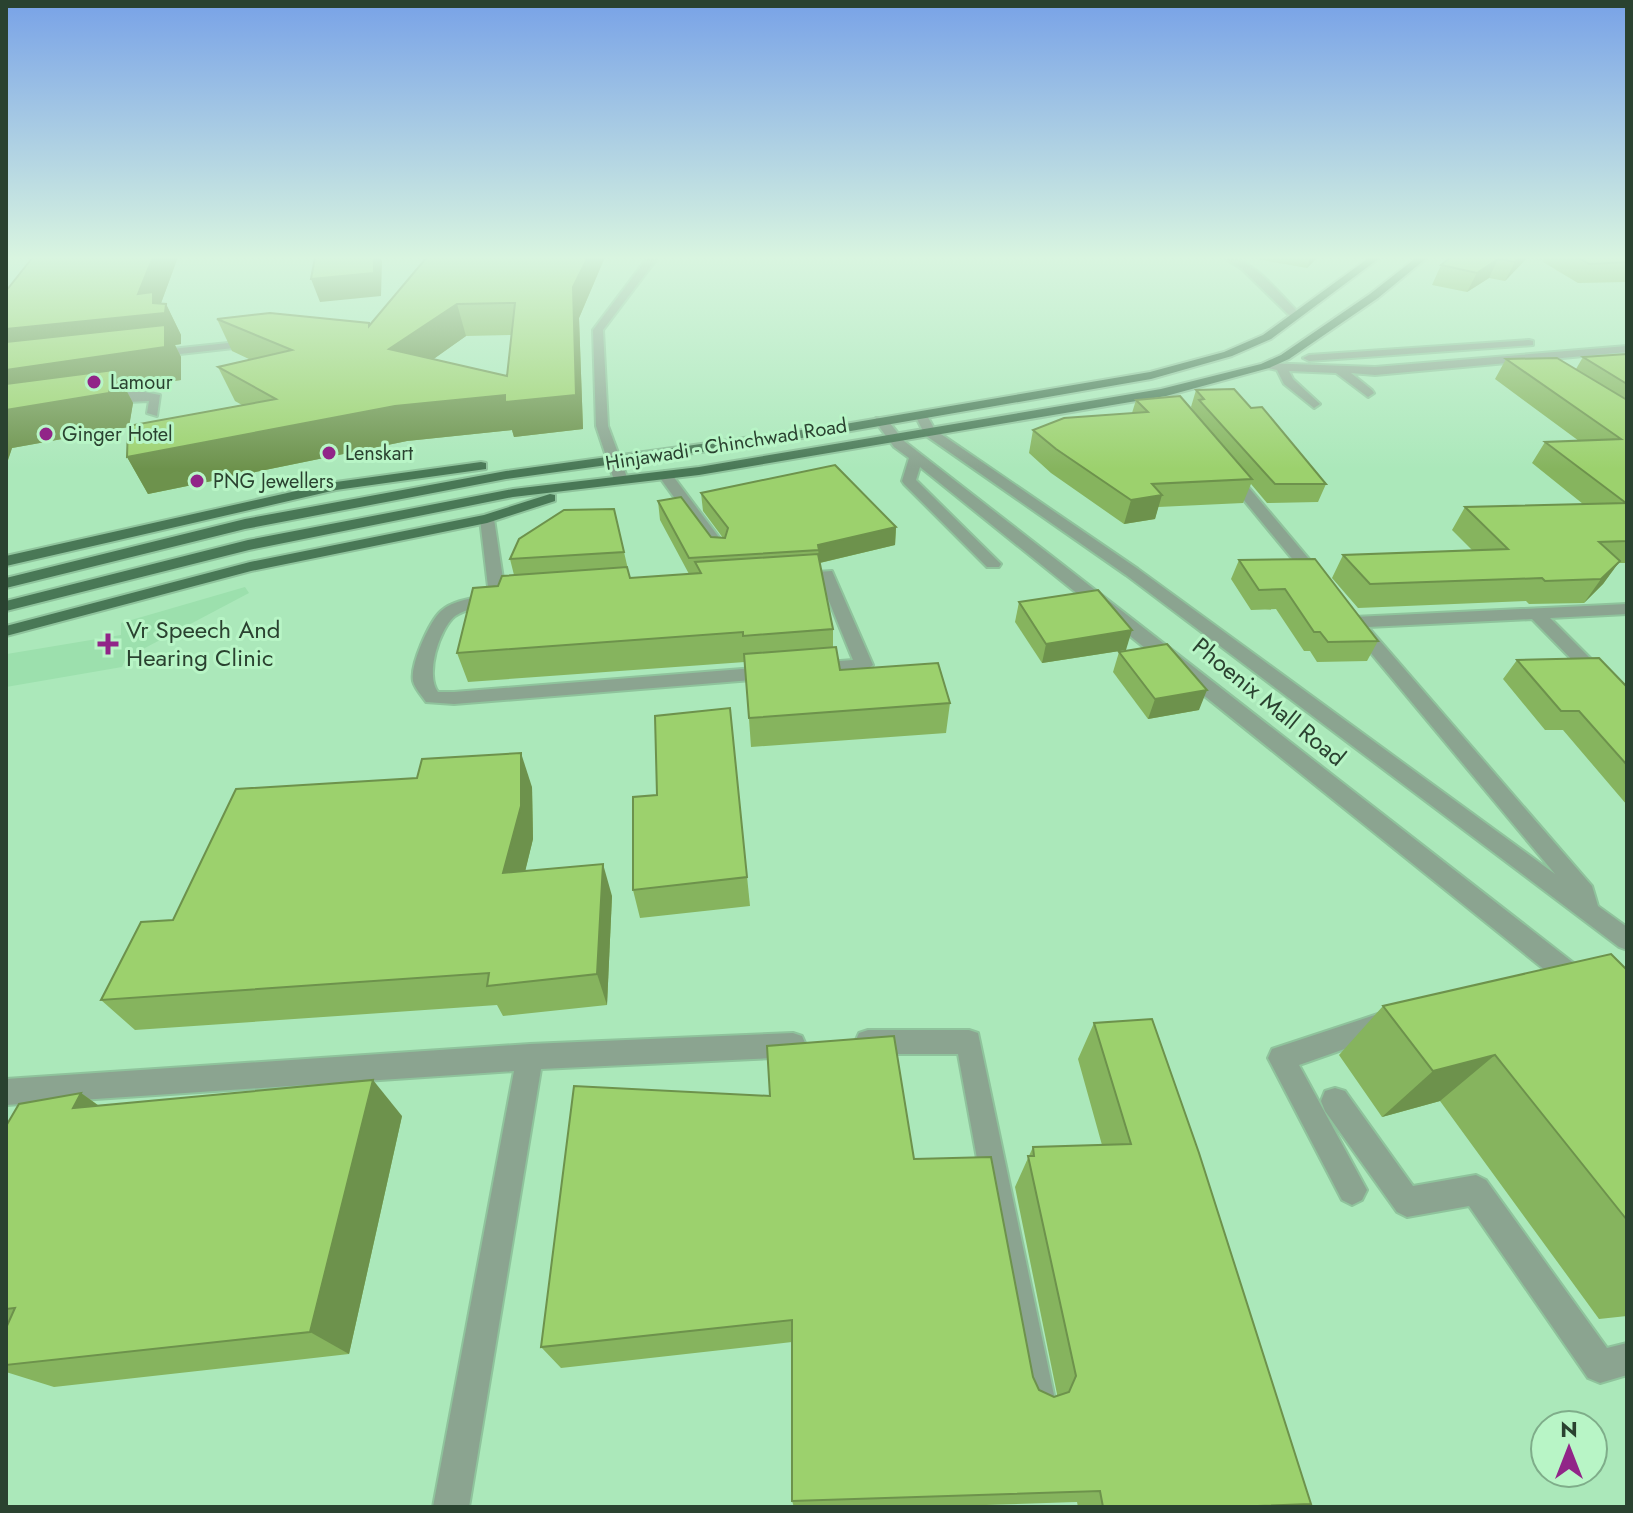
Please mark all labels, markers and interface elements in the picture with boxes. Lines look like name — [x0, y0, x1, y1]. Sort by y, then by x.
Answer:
place label: Lamour — [110, 368, 173, 397]
marker: Lamour — [85, 373, 103, 391]
street label: Hinjawadi - Chinchwad Road — [603, 411, 849, 478]
place label: Ginger Hotel — [62, 420, 173, 449]
marker: Ginger Hotel — [37, 425, 55, 443]
place label: Lenskart — [345, 439, 413, 468]
marker: Lenskart — [320, 444, 338, 462]
place label: PNG Jewellers — [213, 467, 334, 496]
marker: PNG Jewellers — [188, 472, 206, 490]
place label: Vr Speech And Hearing Clinic — [126, 612, 281, 675]
street label: Phoenix Mall Road — [1185, 629, 1354, 774]
marker: Vr Speech And Hearing Clinic — [97, 633, 119, 655]
north arrow — [1529, 1409, 1609, 1489]
text: N — [1560, 1413, 1578, 1445]

